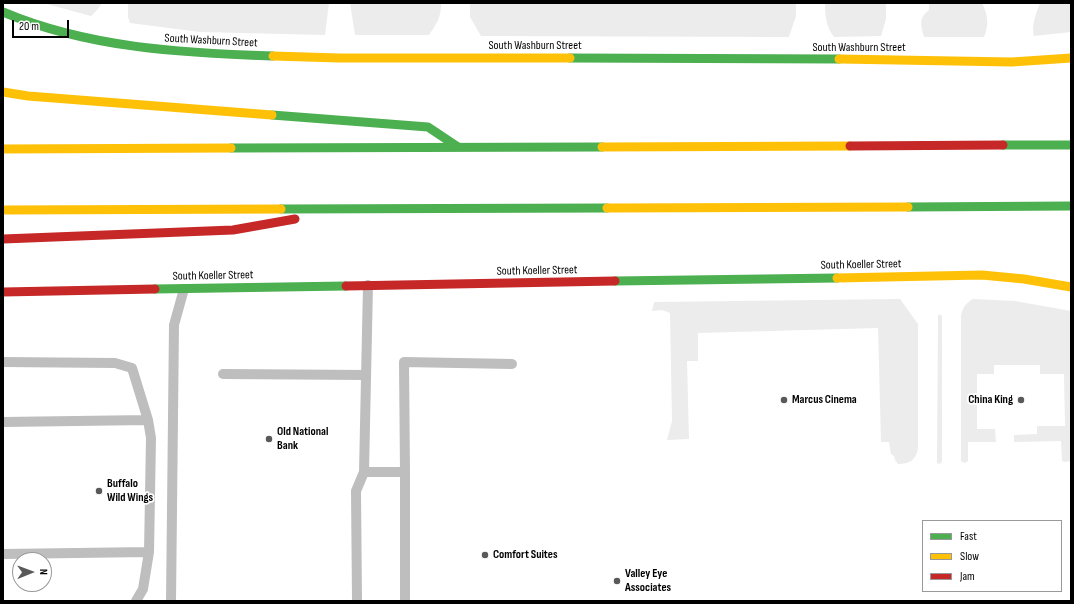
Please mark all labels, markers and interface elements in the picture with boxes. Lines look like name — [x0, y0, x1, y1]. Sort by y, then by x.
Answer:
scale bar — [14, 12, 71, 38]
text: 20 m — [19, 19, 39, 34]
street label: South Washburn Street — [164, 31, 258, 51]
street label: South Washburn Street — [488, 39, 582, 53]
street label: South Washburn Street — [812, 41, 906, 55]
street label: South Koeller Street — [820, 257, 902, 273]
street label: South Koeller Street — [496, 263, 578, 279]
street label: South Koeller Street — [172, 268, 254, 284]
place label: Marcus Cinema — [792, 393, 857, 407]
place label: China King — [968, 393, 1013, 407]
marker: Marcus Cinema — [779, 395, 789, 405]
marker: China King — [1016, 395, 1026, 405]
place label: Old National Bank — [277, 425, 328, 453]
marker: Old National Bank — [264, 434, 274, 444]
place label: Buffalo Wild Wings — [107, 477, 153, 505]
marker: Buffalo Wild Wings — [94, 486, 104, 496]
legend — [922, 520, 1062, 592]
text: Fast — [960, 529, 977, 544]
place label: Comfort Suites — [493, 548, 557, 562]
text: Slow — [960, 549, 979, 564]
marker: Comfort Suites — [480, 550, 490, 560]
north arrow — [12, 552, 52, 592]
place label: Valley Eye Associates — [625, 567, 671, 595]
text: N — [37, 569, 50, 575]
text: Jam — [960, 569, 975, 584]
marker: Valley Eye Associates — [612, 576, 622, 586]

